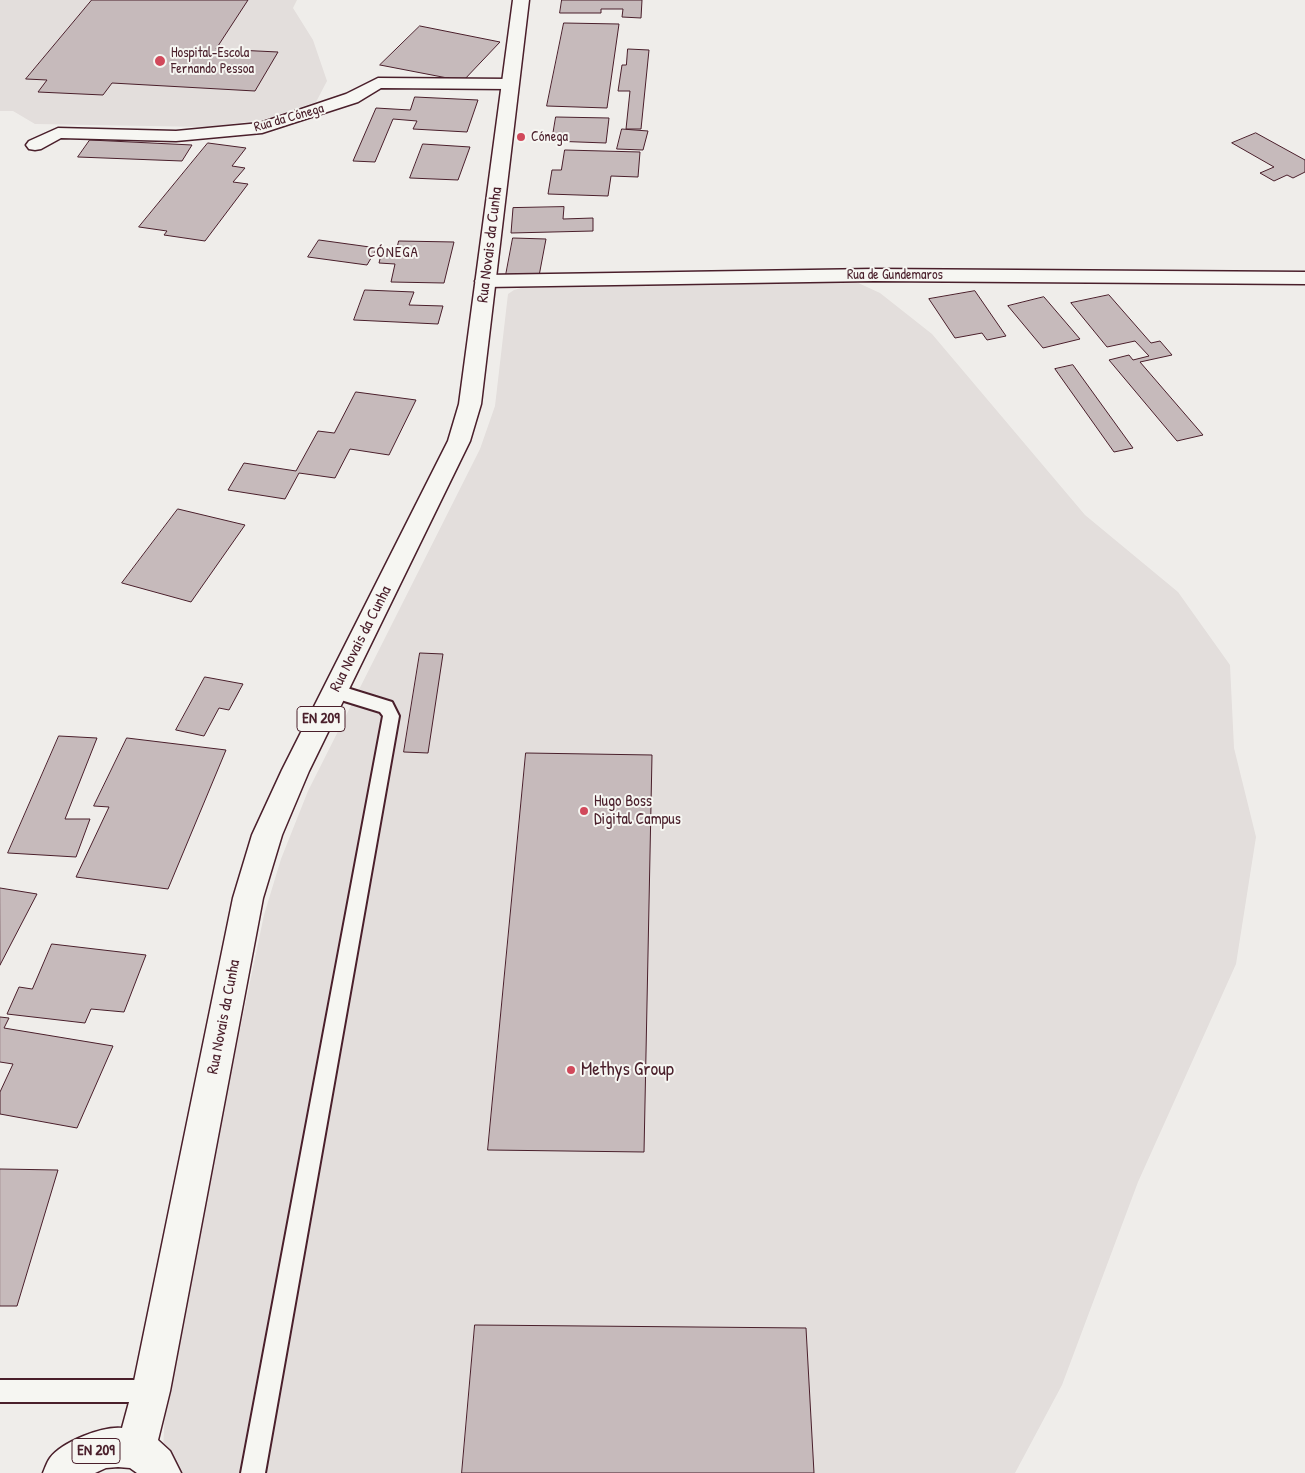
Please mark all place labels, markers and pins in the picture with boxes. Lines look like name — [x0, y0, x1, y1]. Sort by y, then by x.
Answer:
place label: Hospital-Escola Fernando Pessoa — [171, 45, 254, 78]
marker: Hospital-Escola Fernando Pessoa — [153, 54, 167, 68]
place label: Cónega — [531, 129, 568, 145]
marker: Cónega — [515, 131, 527, 143]
place label: Hugo Boss Digital Campus — [594, 792, 681, 830]
marker: Hugo Boss Digital Campus — [578, 805, 590, 817]
place label: Methys Group — [581, 1059, 674, 1081]
marker: Methys Group — [565, 1064, 577, 1076]

